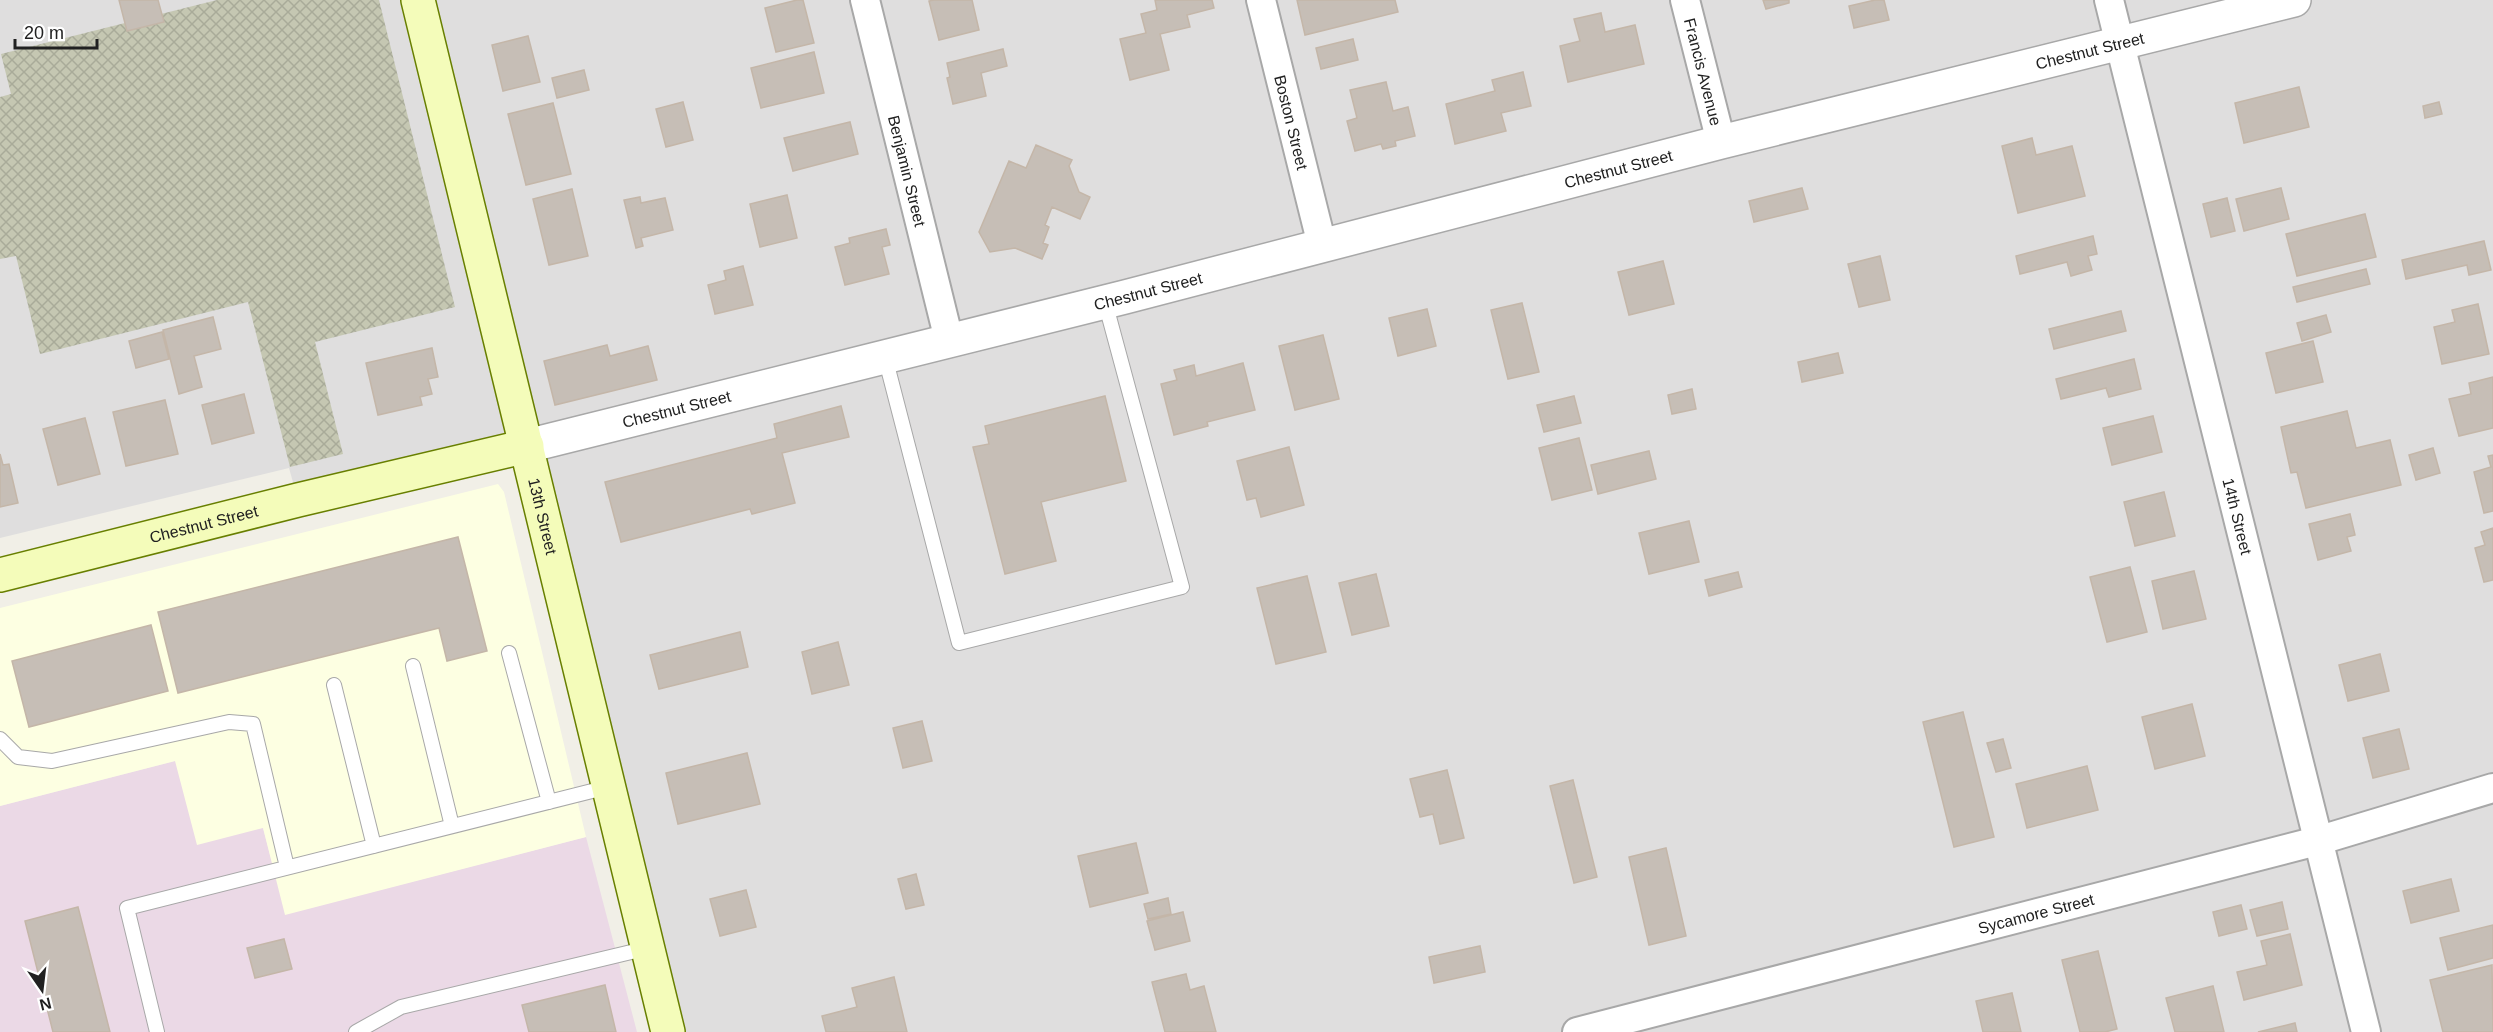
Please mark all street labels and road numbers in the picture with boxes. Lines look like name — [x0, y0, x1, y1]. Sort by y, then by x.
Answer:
street label: Francis Avenue — [1681, 16, 1724, 127]
street label: Chestnut Street — [2034, 29, 2146, 73]
street label: Boston Street — [1271, 73, 1311, 172]
street label: Benjamin Street — [885, 114, 929, 229]
street label: Chestnut Street — [1562, 147, 1675, 191]
street label: Chestnut Street — [1092, 269, 1205, 313]
street label: Chestnut Street — [621, 387, 733, 431]
street label: 13th Street — [525, 476, 560, 557]
street label: 14th Street — [2219, 476, 2255, 557]
street label: Chestnut Street — [148, 502, 260, 546]
street label: Sycamore Street — [1976, 891, 2096, 937]

